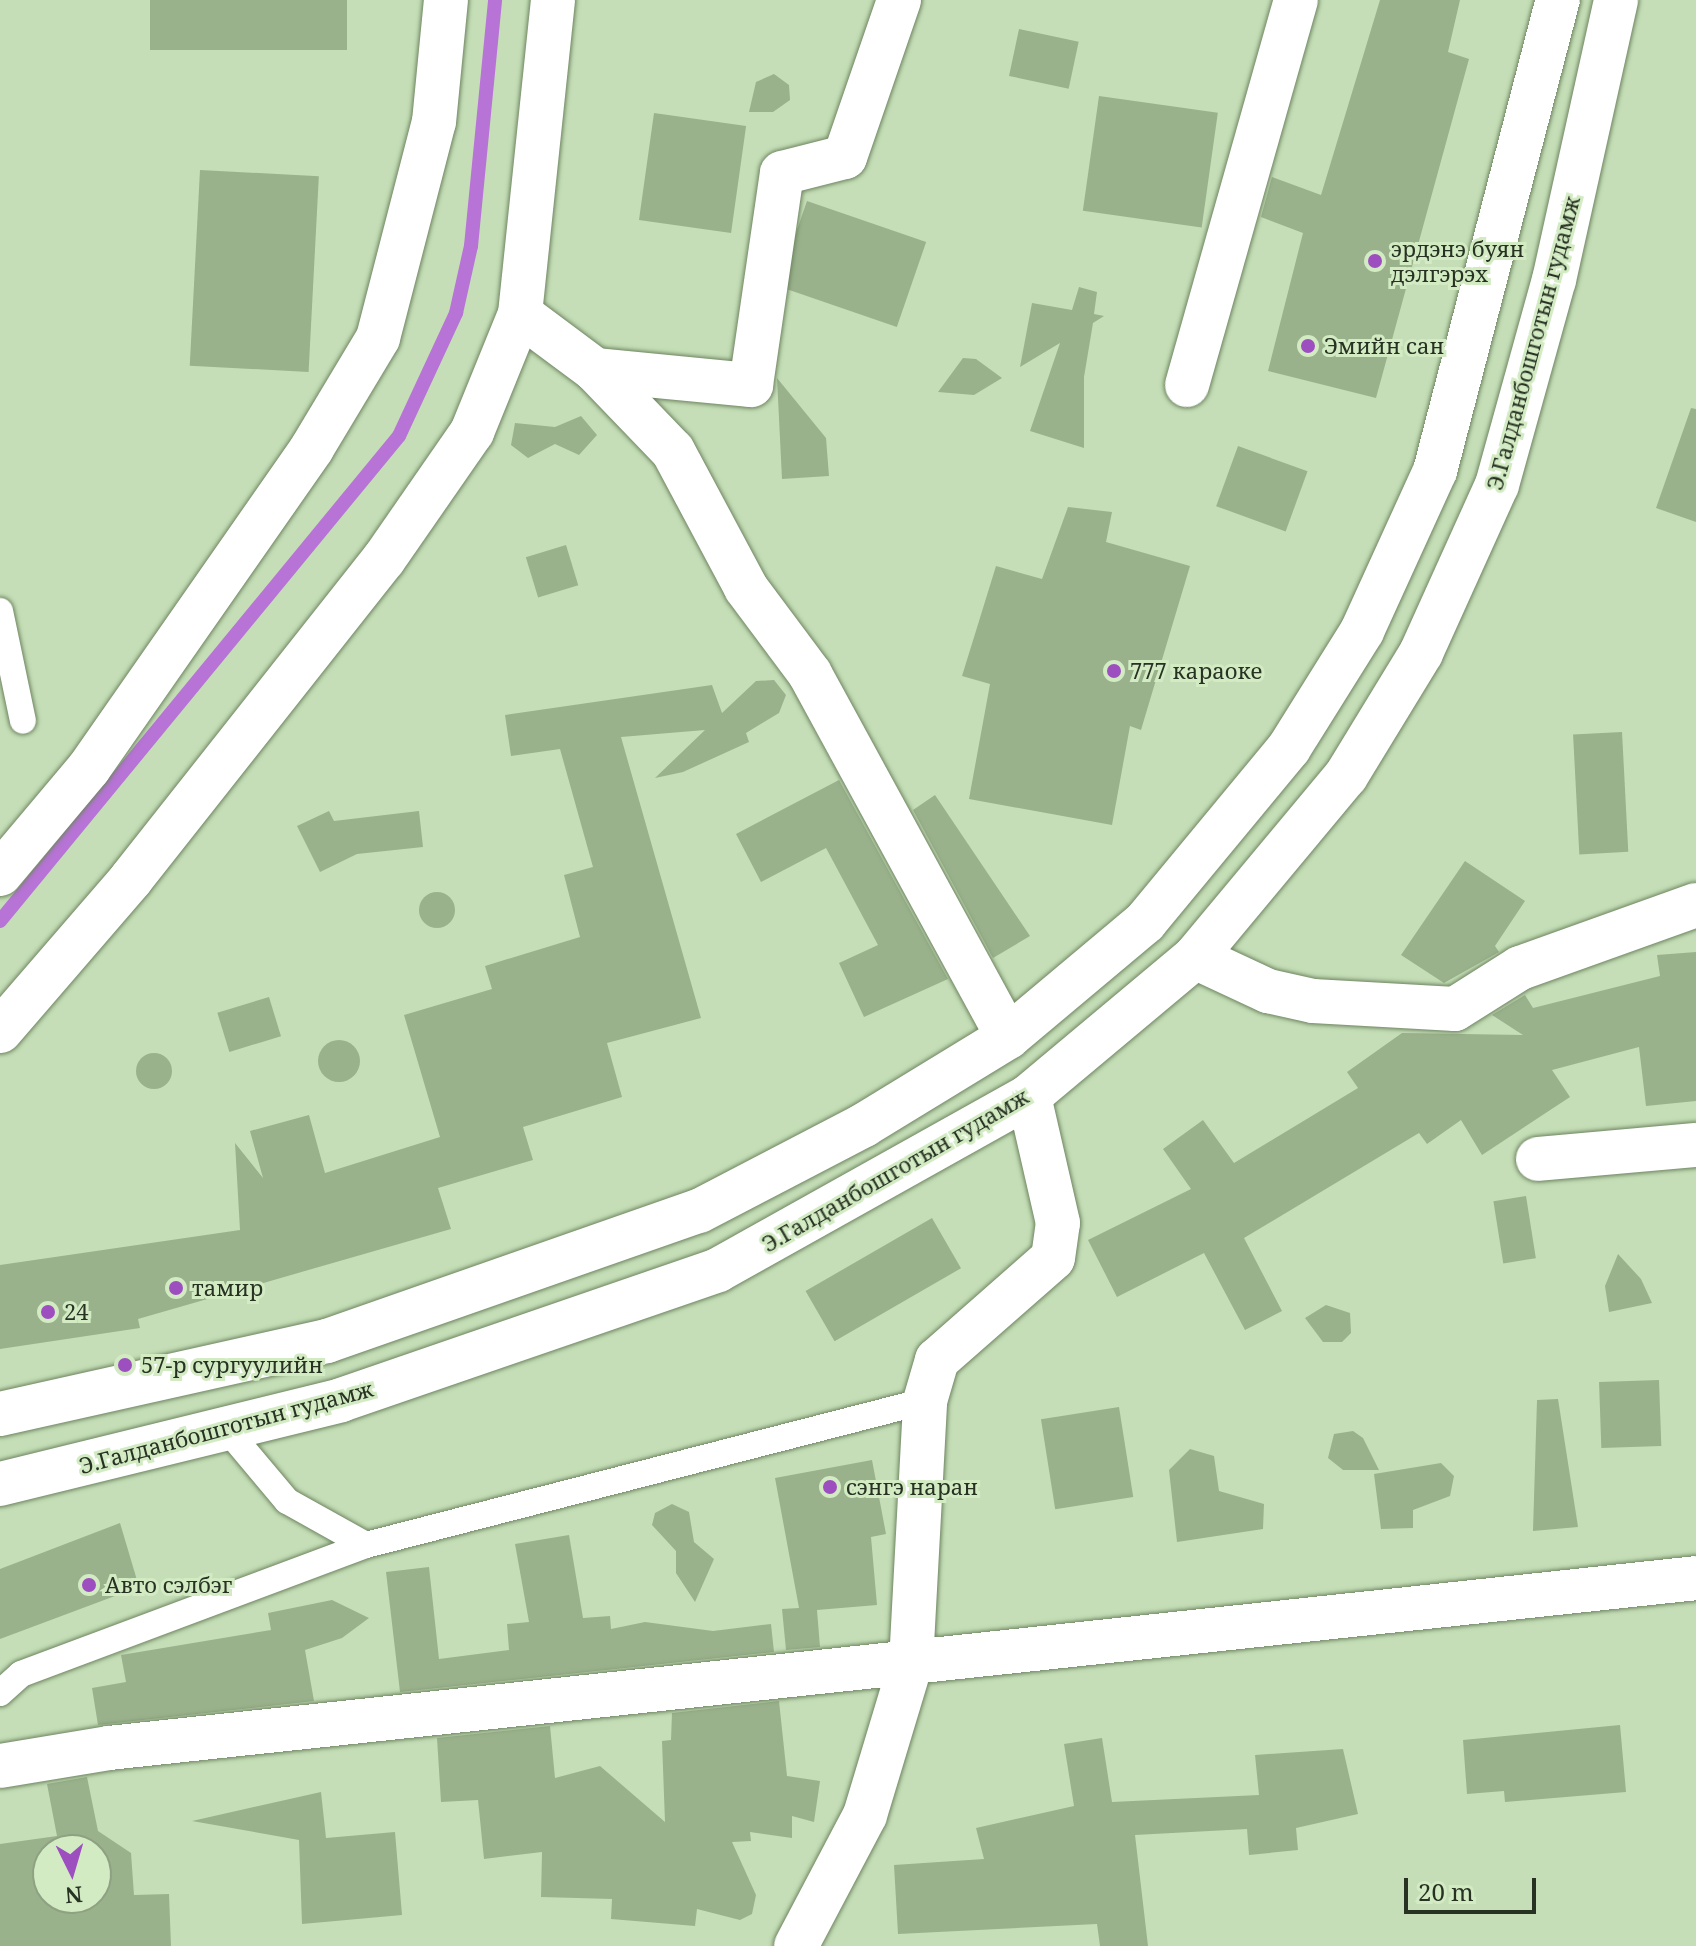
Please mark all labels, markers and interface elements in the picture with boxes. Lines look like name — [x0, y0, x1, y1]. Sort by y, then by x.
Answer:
street label: Э.Галданбошготын гудамж — [1481, 193, 1585, 493]
place label: эрдэнэ буян дэлгэрэх — [1391, 235, 1524, 286]
marker: эрдэнэ буян дэлгэрэх — [1366, 252, 1384, 270]
place label: Эмийн сан — [1324, 333, 1444, 359]
marker: Эмийн сан — [1299, 337, 1317, 355]
place label: 777 караоке — [1130, 658, 1262, 684]
marker: 777 караоке — [1105, 662, 1123, 680]
street label: Э.Галданбошготын гудамж — [757, 1083, 1033, 1257]
place label: тамир — [192, 1275, 263, 1301]
marker: тамир — [167, 1279, 185, 1297]
place label: 24 — [64, 1299, 89, 1325]
marker: 24 — [39, 1303, 57, 1321]
place label: 57-р сургуулийн — [141, 1352, 323, 1378]
marker: 57-р сургуулийн — [116, 1356, 134, 1374]
street label: Э.Галданбошготын гудамж — [76, 1375, 376, 1479]
place label: сэнгэ наран — [846, 1474, 978, 1500]
marker: сэнгэ наран — [821, 1478, 839, 1496]
place label: Авто сэлбэг — [105, 1572, 232, 1598]
marker: Авто сэлбэг — [80, 1576, 98, 1594]
north arrow — [32, 1834, 112, 1914]
scale bar — [1408, 1862, 1540, 1912]
text: 20 m — [1418, 1875, 1474, 1908]
text: N — [64, 1880, 84, 1912]

